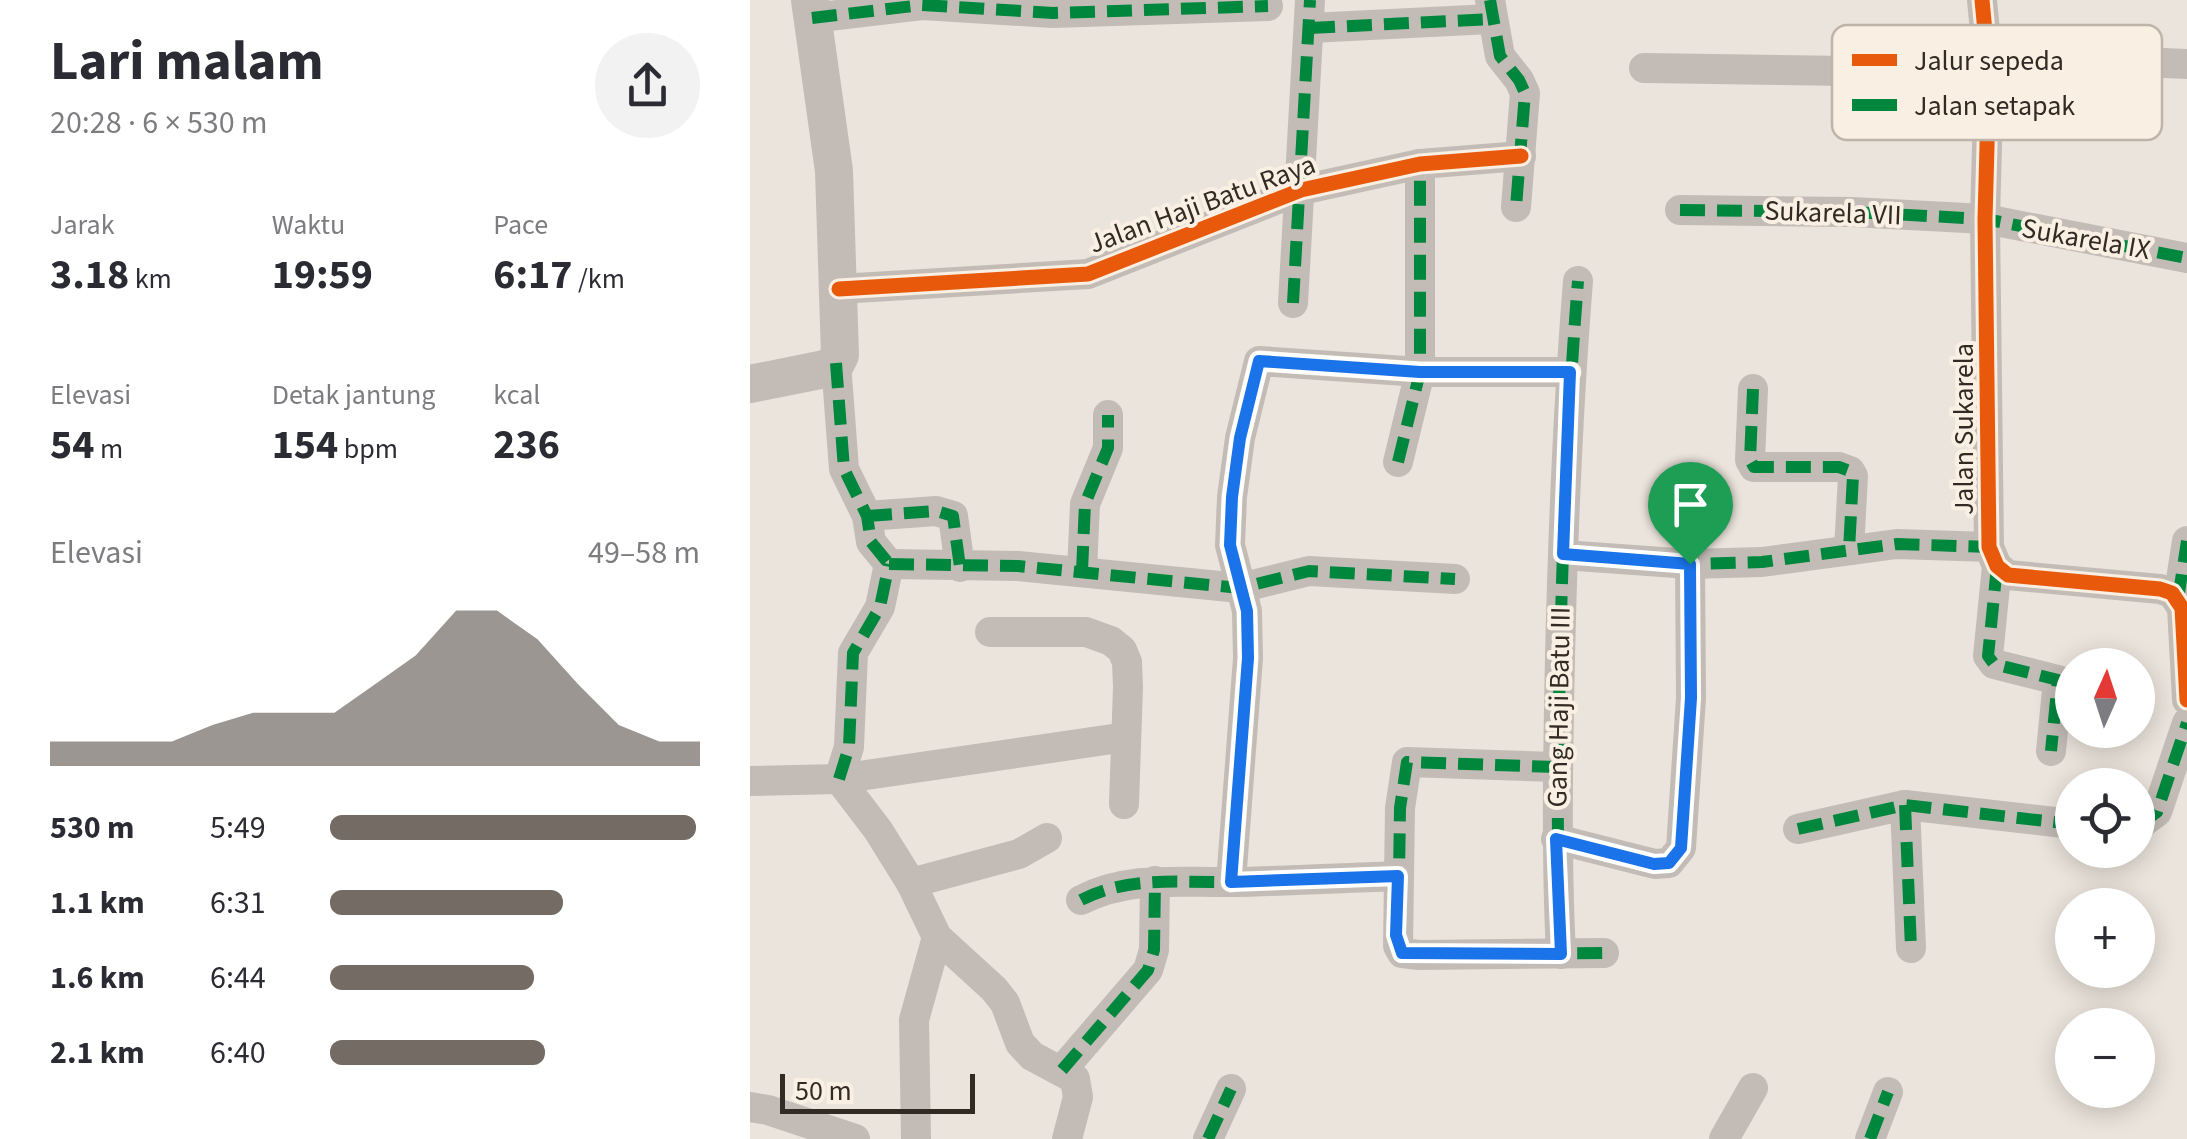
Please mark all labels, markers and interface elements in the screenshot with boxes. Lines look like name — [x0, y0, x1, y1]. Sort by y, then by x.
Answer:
text: Lari malam — [50, 23, 324, 101]
legend — [1832, 25, 2162, 140]
button: share — [595, 33, 700, 138]
text: Jalur sepeda — [1914, 41, 2064, 81]
text: Jalan setapak — [1914, 86, 2075, 126]
text: 20:28 · 6 × 530 m — [50, 100, 268, 146]
street label: Jalan Haji Batu Raya — [1083, 144, 1321, 264]
street label: Sukarela VII — [1764, 191, 1902, 235]
text: Jarak — [50, 205, 115, 245]
text: Waktu — [272, 205, 345, 245]
text: Pace — [493, 205, 548, 245]
street label: Sukarela IX — [2019, 208, 2153, 270]
text: 3.18 — [50, 245, 129, 305]
text: 19:59 — [272, 245, 373, 305]
text: 6:17 — [493, 245, 572, 305]
text: km — [129, 259, 172, 299]
text: /km — [572, 259, 625, 299]
street label: Jalan Sukarela — [1944, 343, 1984, 515]
text: Elevasi — [50, 375, 131, 415]
text: Detak jantung — [272, 375, 435, 415]
text: kcal — [493, 375, 540, 415]
text: 54 — [50, 415, 94, 475]
text: 154 — [272, 415, 338, 475]
text: 236 — [493, 415, 560, 475]
text: m — [94, 429, 123, 469]
text: bpm — [338, 429, 398, 469]
pin — [1648, 462, 1733, 565]
icon: arrive — [1663, 477, 1718, 532]
text: Elevasi — [50, 530, 143, 576]
text: 49–58 m — [588, 530, 700, 576]
street label: Gang Haji Batu III — [1537, 606, 1581, 808]
north arrow — [2055, 648, 2155, 748]
map controls — [2055, 648, 2155, 1108]
button: locate — [2055, 768, 2155, 868]
text: 530 m — [50, 805, 135, 851]
text: 5:49 — [210, 805, 266, 851]
text: 1.1 km — [50, 880, 145, 926]
text: 6:31 — [210, 880, 266, 926]
button: + — [2055, 888, 2155, 988]
text: 1.6 km — [50, 955, 145, 1001]
text: 6:44 — [210, 955, 266, 1001]
button: − — [2055, 1008, 2155, 1108]
text: 2.1 km — [50, 1030, 145, 1076]
text: 6:40 — [210, 1030, 266, 1076]
scale bar — [780, 1069, 975, 1114]
text: 50 m — [795, 1071, 852, 1111]

